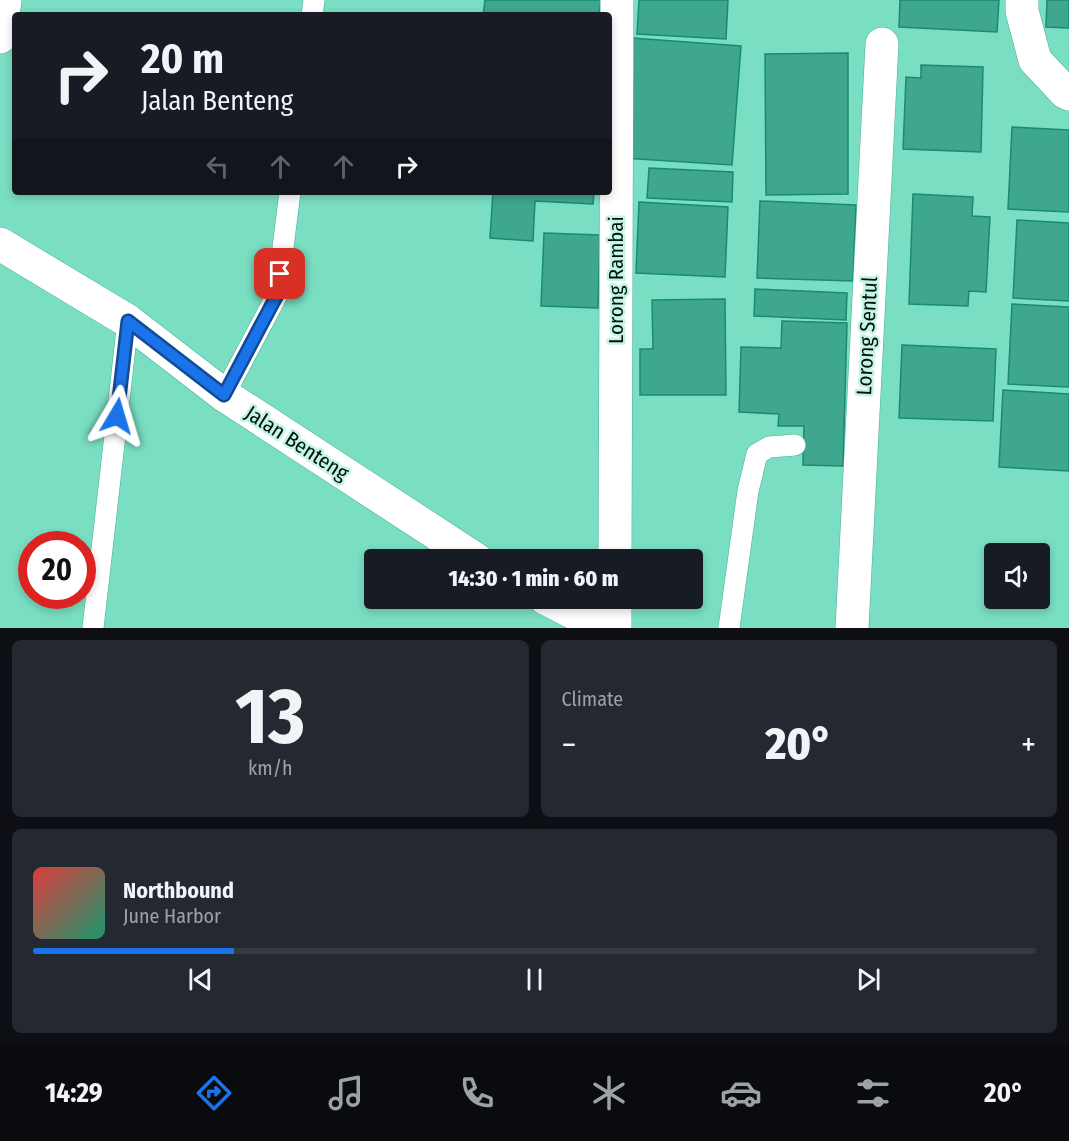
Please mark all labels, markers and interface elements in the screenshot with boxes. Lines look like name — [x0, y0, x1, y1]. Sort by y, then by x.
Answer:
text: 20 m — [141, 34, 224, 84]
icon: right — [42, 36, 120, 114]
text: Jalan Benteng — [141, 85, 293, 117]
icon: left — [201, 150, 234, 183]
icon: ahead — [264, 150, 297, 183]
icon: ahead — [327, 150, 360, 183]
icon: right — [390, 150, 423, 183]
street label: Lorong Rambai — [603, 216, 629, 344]
pin — [254, 248, 305, 299]
icon: arrive — [263, 257, 296, 290]
street label: Lorong Sentul — [851, 276, 883, 396]
position arrow — [85, 384, 149, 448]
street label: Jalan Benteng — [240, 400, 354, 486]
speed limit sign: 20 — [18, 531, 96, 609]
map controls — [984, 543, 1050, 609]
button: sound — [984, 543, 1050, 609]
text: 14:30 · 1 min · 60 m — [449, 565, 618, 592]
text: 13 — [235, 670, 305, 764]
text: Climate — [562, 687, 623, 711]
text: 20° — [765, 717, 832, 771]
text: − — [562, 725, 576, 765]
text: + — [1021, 725, 1036, 765]
text: km/h — [248, 756, 293, 780]
text: Northbound — [123, 877, 234, 904]
text: June Harbor — [123, 904, 221, 928]
icon: previous — [184, 963, 217, 996]
icon: pause — [518, 963, 551, 996]
icon: next — [852, 963, 885, 996]
icon: directions — [193, 1072, 235, 1114]
icon: music — [325, 1072, 367, 1114]
icon: phone — [456, 1072, 498, 1114]
icon: climate — [588, 1072, 630, 1114]
icon: car — [720, 1072, 762, 1114]
icon: filters — [852, 1072, 894, 1114]
text: 14:29 — [45, 1077, 103, 1109]
text: 20° — [984, 1077, 1024, 1109]

